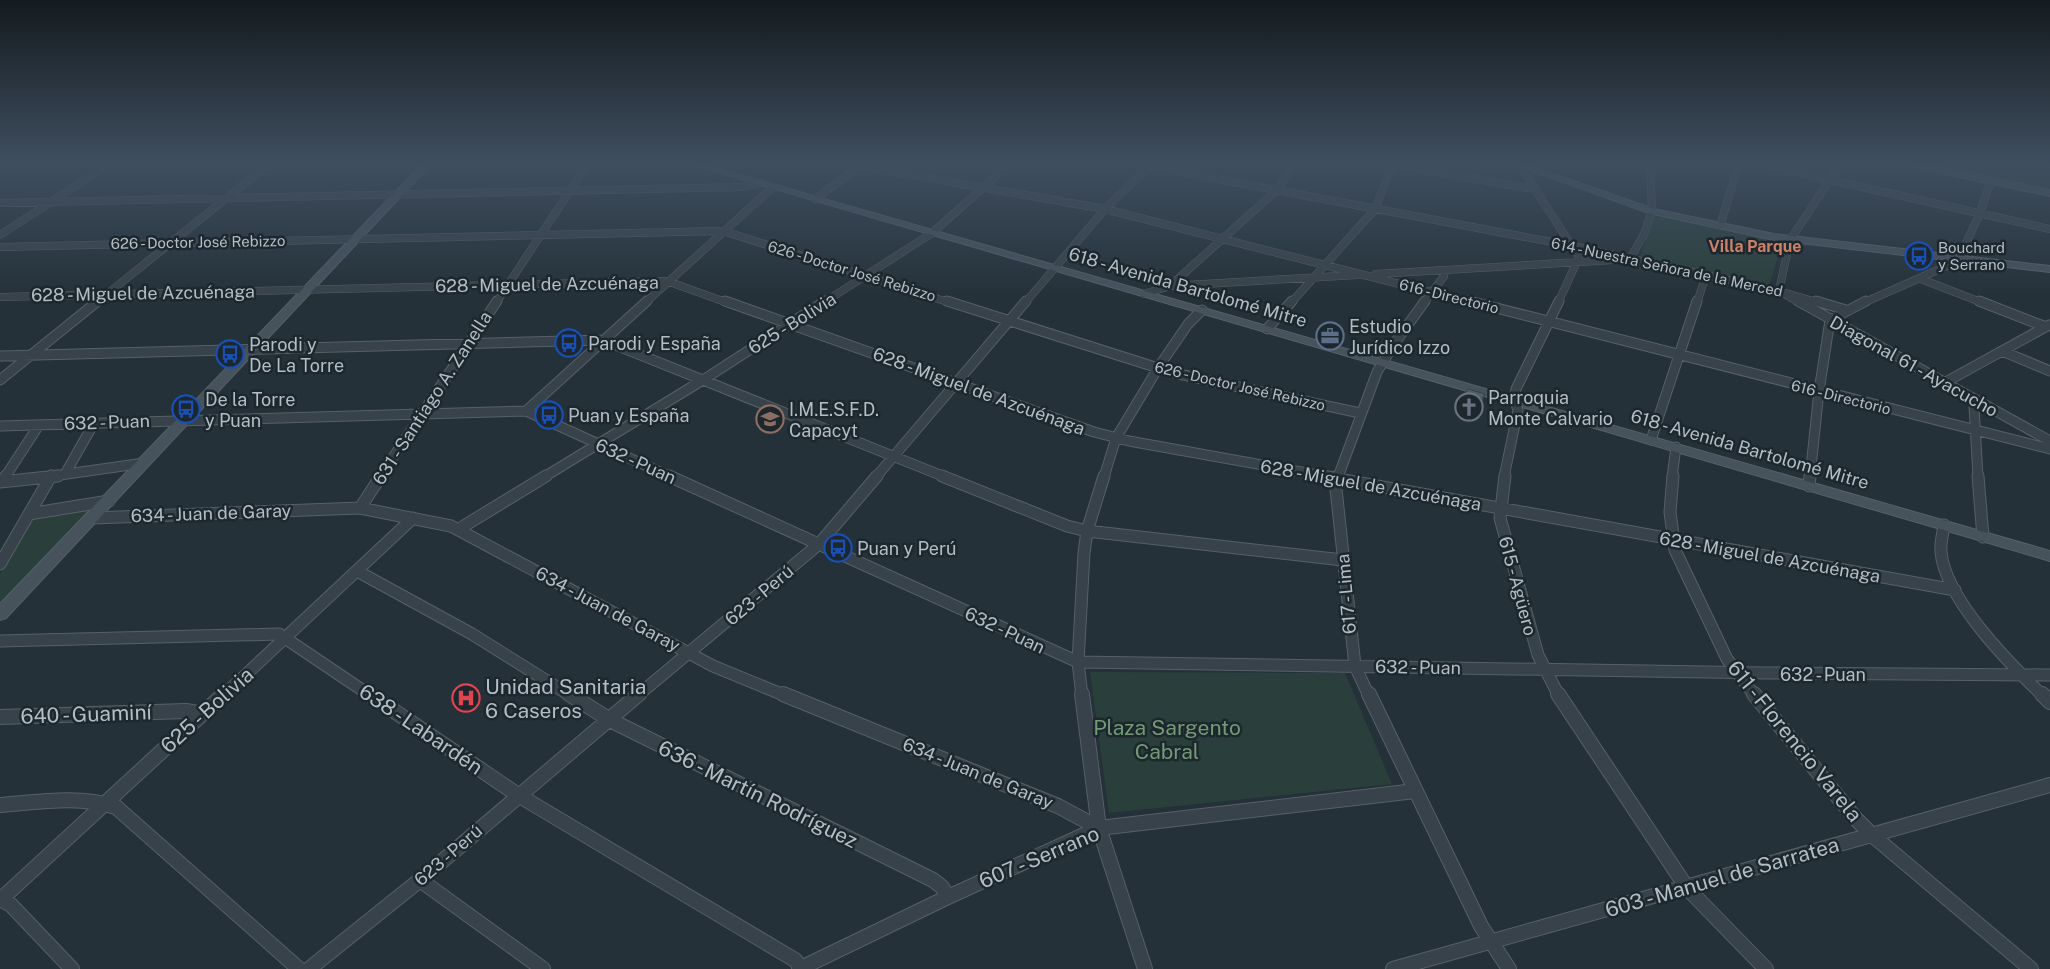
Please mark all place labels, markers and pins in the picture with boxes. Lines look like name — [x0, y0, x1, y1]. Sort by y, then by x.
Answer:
place label: Bouchard y Serrano — [1938, 239, 2005, 273]
bus stop icon: Bouchard y Serrano — [1904, 241, 1934, 271]
place label: Estudio Jurídico Izzo — [1349, 316, 1450, 358]
office icon: Estudio Jurídico Izzo — [1315, 321, 1345, 351]
bus stop icon: Parodi y España — [554, 328, 584, 358]
place label: Parodi y España — [588, 333, 721, 354]
place label: Parodi y De La Torre — [249, 334, 344, 376]
bus stop icon: Parodi y De La Torre — [215, 339, 245, 369]
place label: Parroquia Monte Calvario — [1488, 387, 1613, 429]
place label: De la Torre y Puan — [205, 389, 295, 431]
church icon: Parroquia Monte Calvario — [1454, 392, 1484, 422]
bus stop icon: De la Torre y Puan — [171, 394, 201, 424]
place label: I.M.E.S.F.D. Capacyt — [789, 399, 879, 441]
bus stop icon: Puan y España — [534, 400, 564, 430]
school or university icon: I.M.E.S.F.D. Capacyt — [755, 404, 785, 434]
place label: Puan y España — [568, 405, 689, 426]
bus stop icon: Puan y Perú — [823, 533, 853, 563]
place label: Puan y Perú — [857, 538, 956, 559]
place label: Unidad Sanitaria 6 Caseros — [485, 674, 646, 723]
hospital icon: Unidad Sanitaria 6 Caseros — [451, 683, 481, 713]

